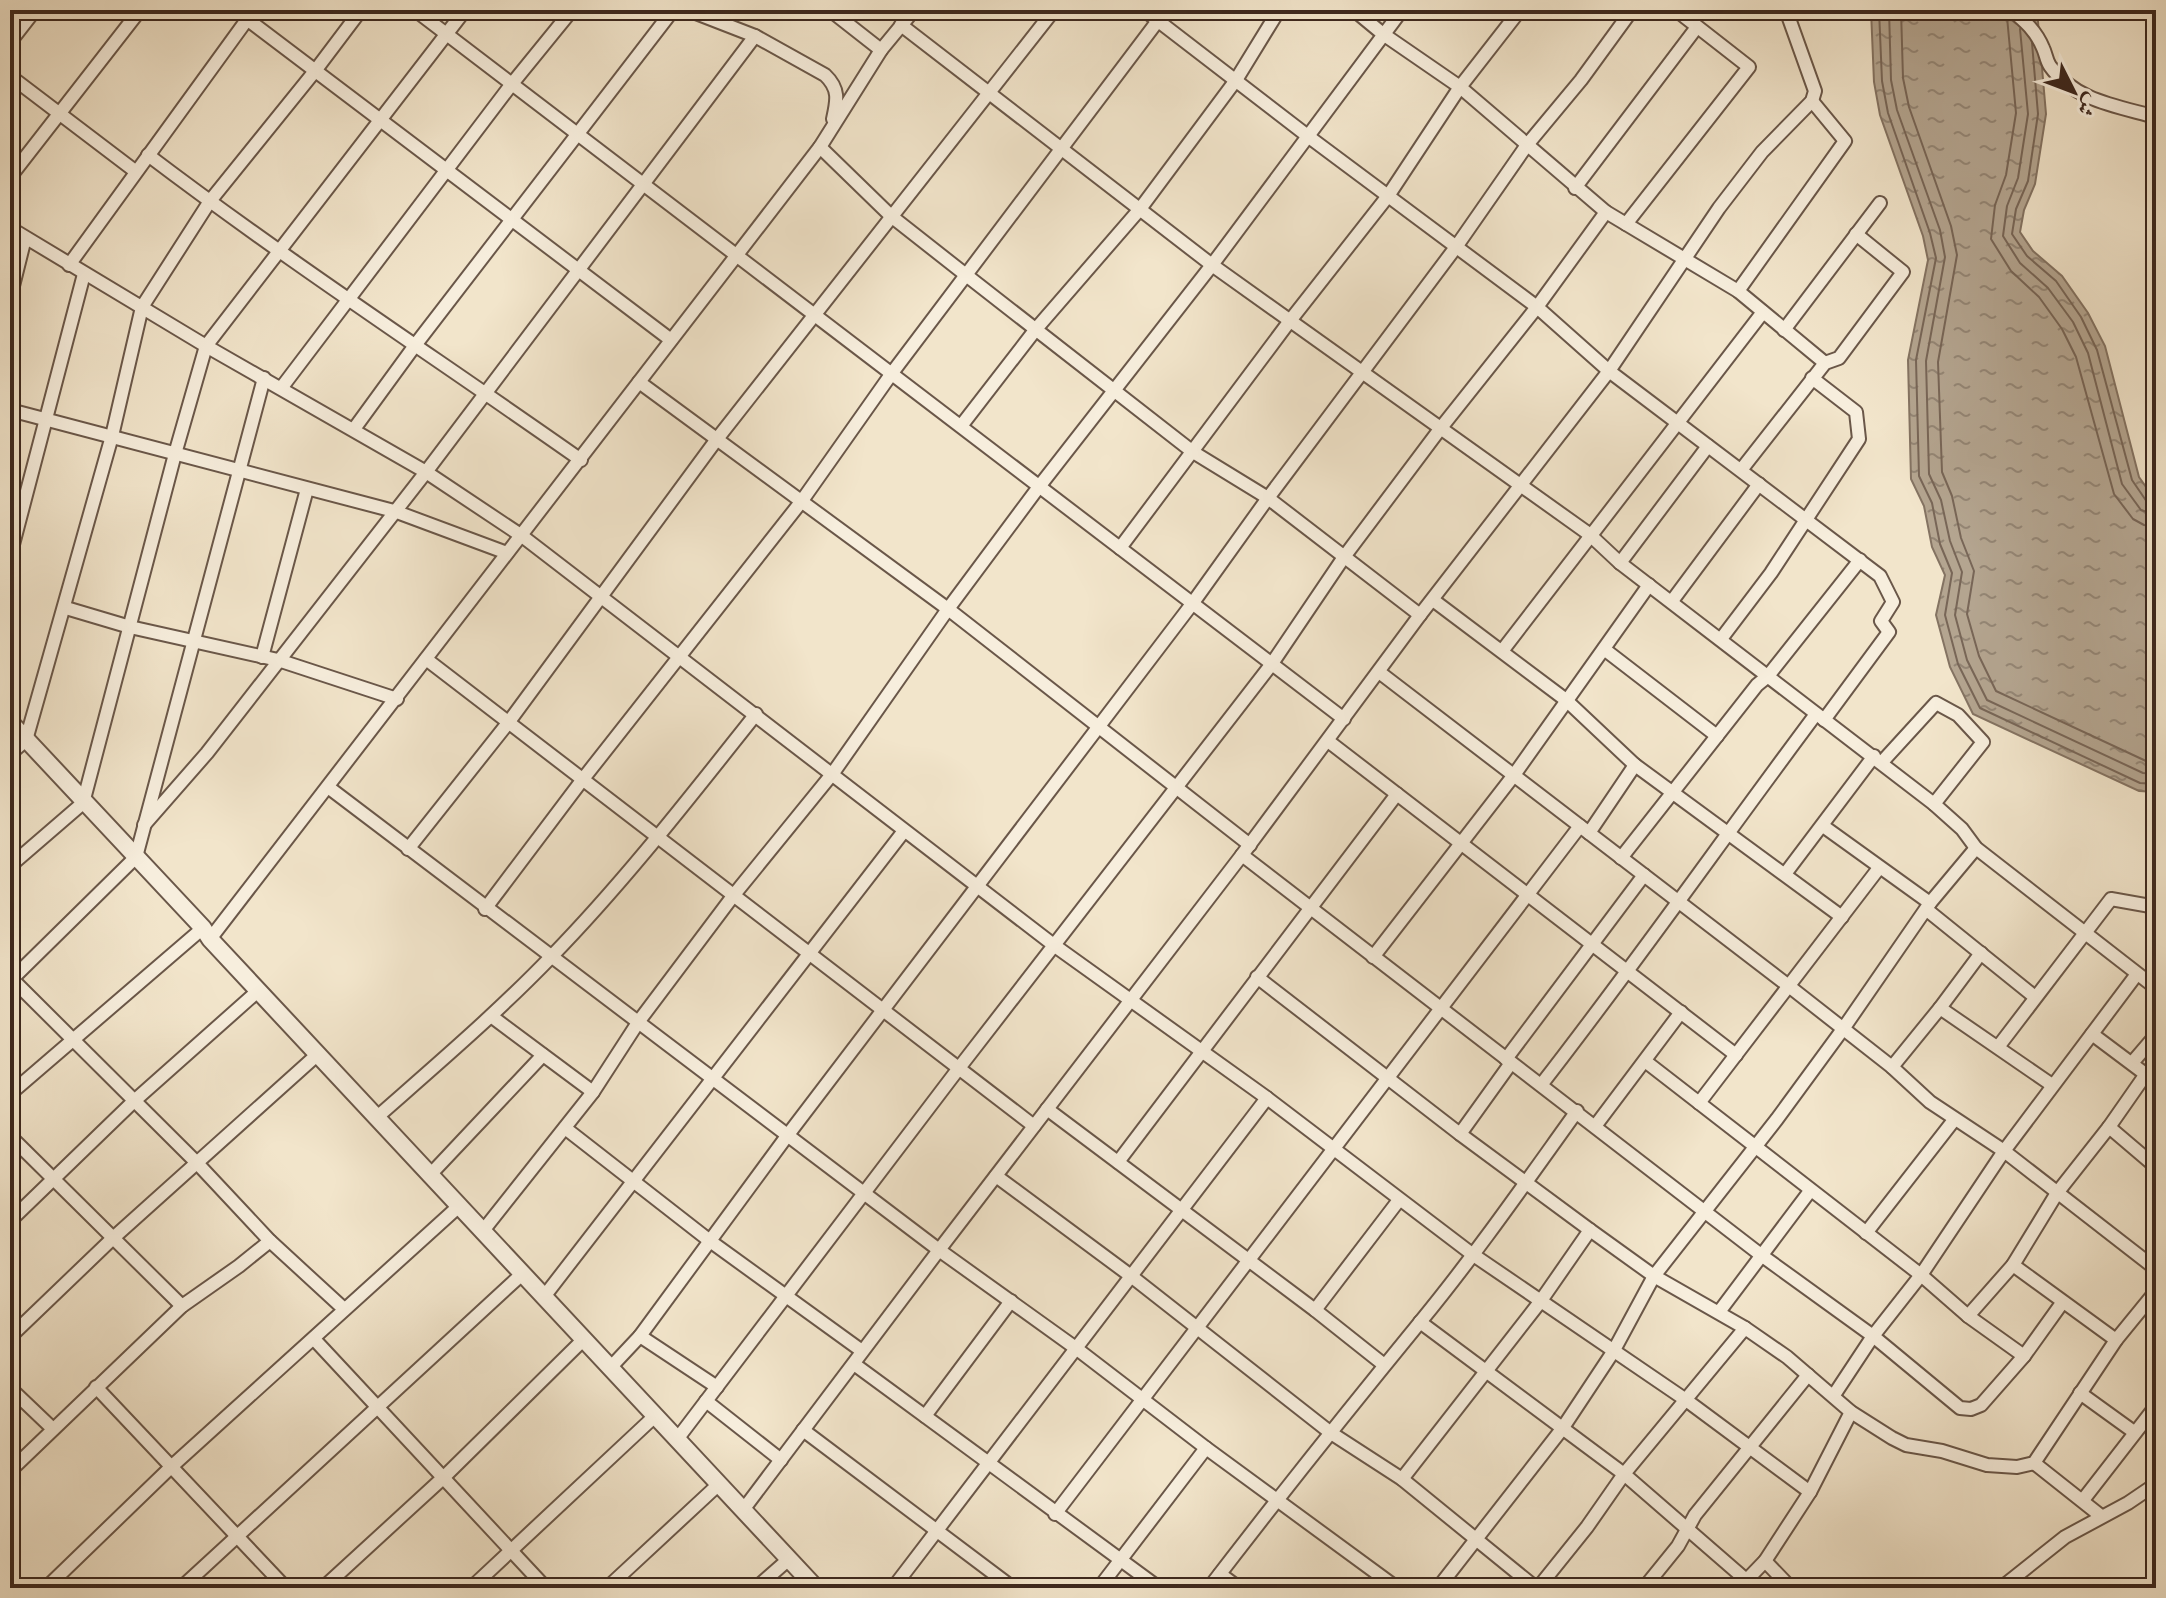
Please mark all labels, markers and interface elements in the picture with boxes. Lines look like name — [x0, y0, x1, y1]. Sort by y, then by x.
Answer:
north arrow — [2034, 52, 2114, 132]
text: ش — [2071, 88, 2106, 122]

